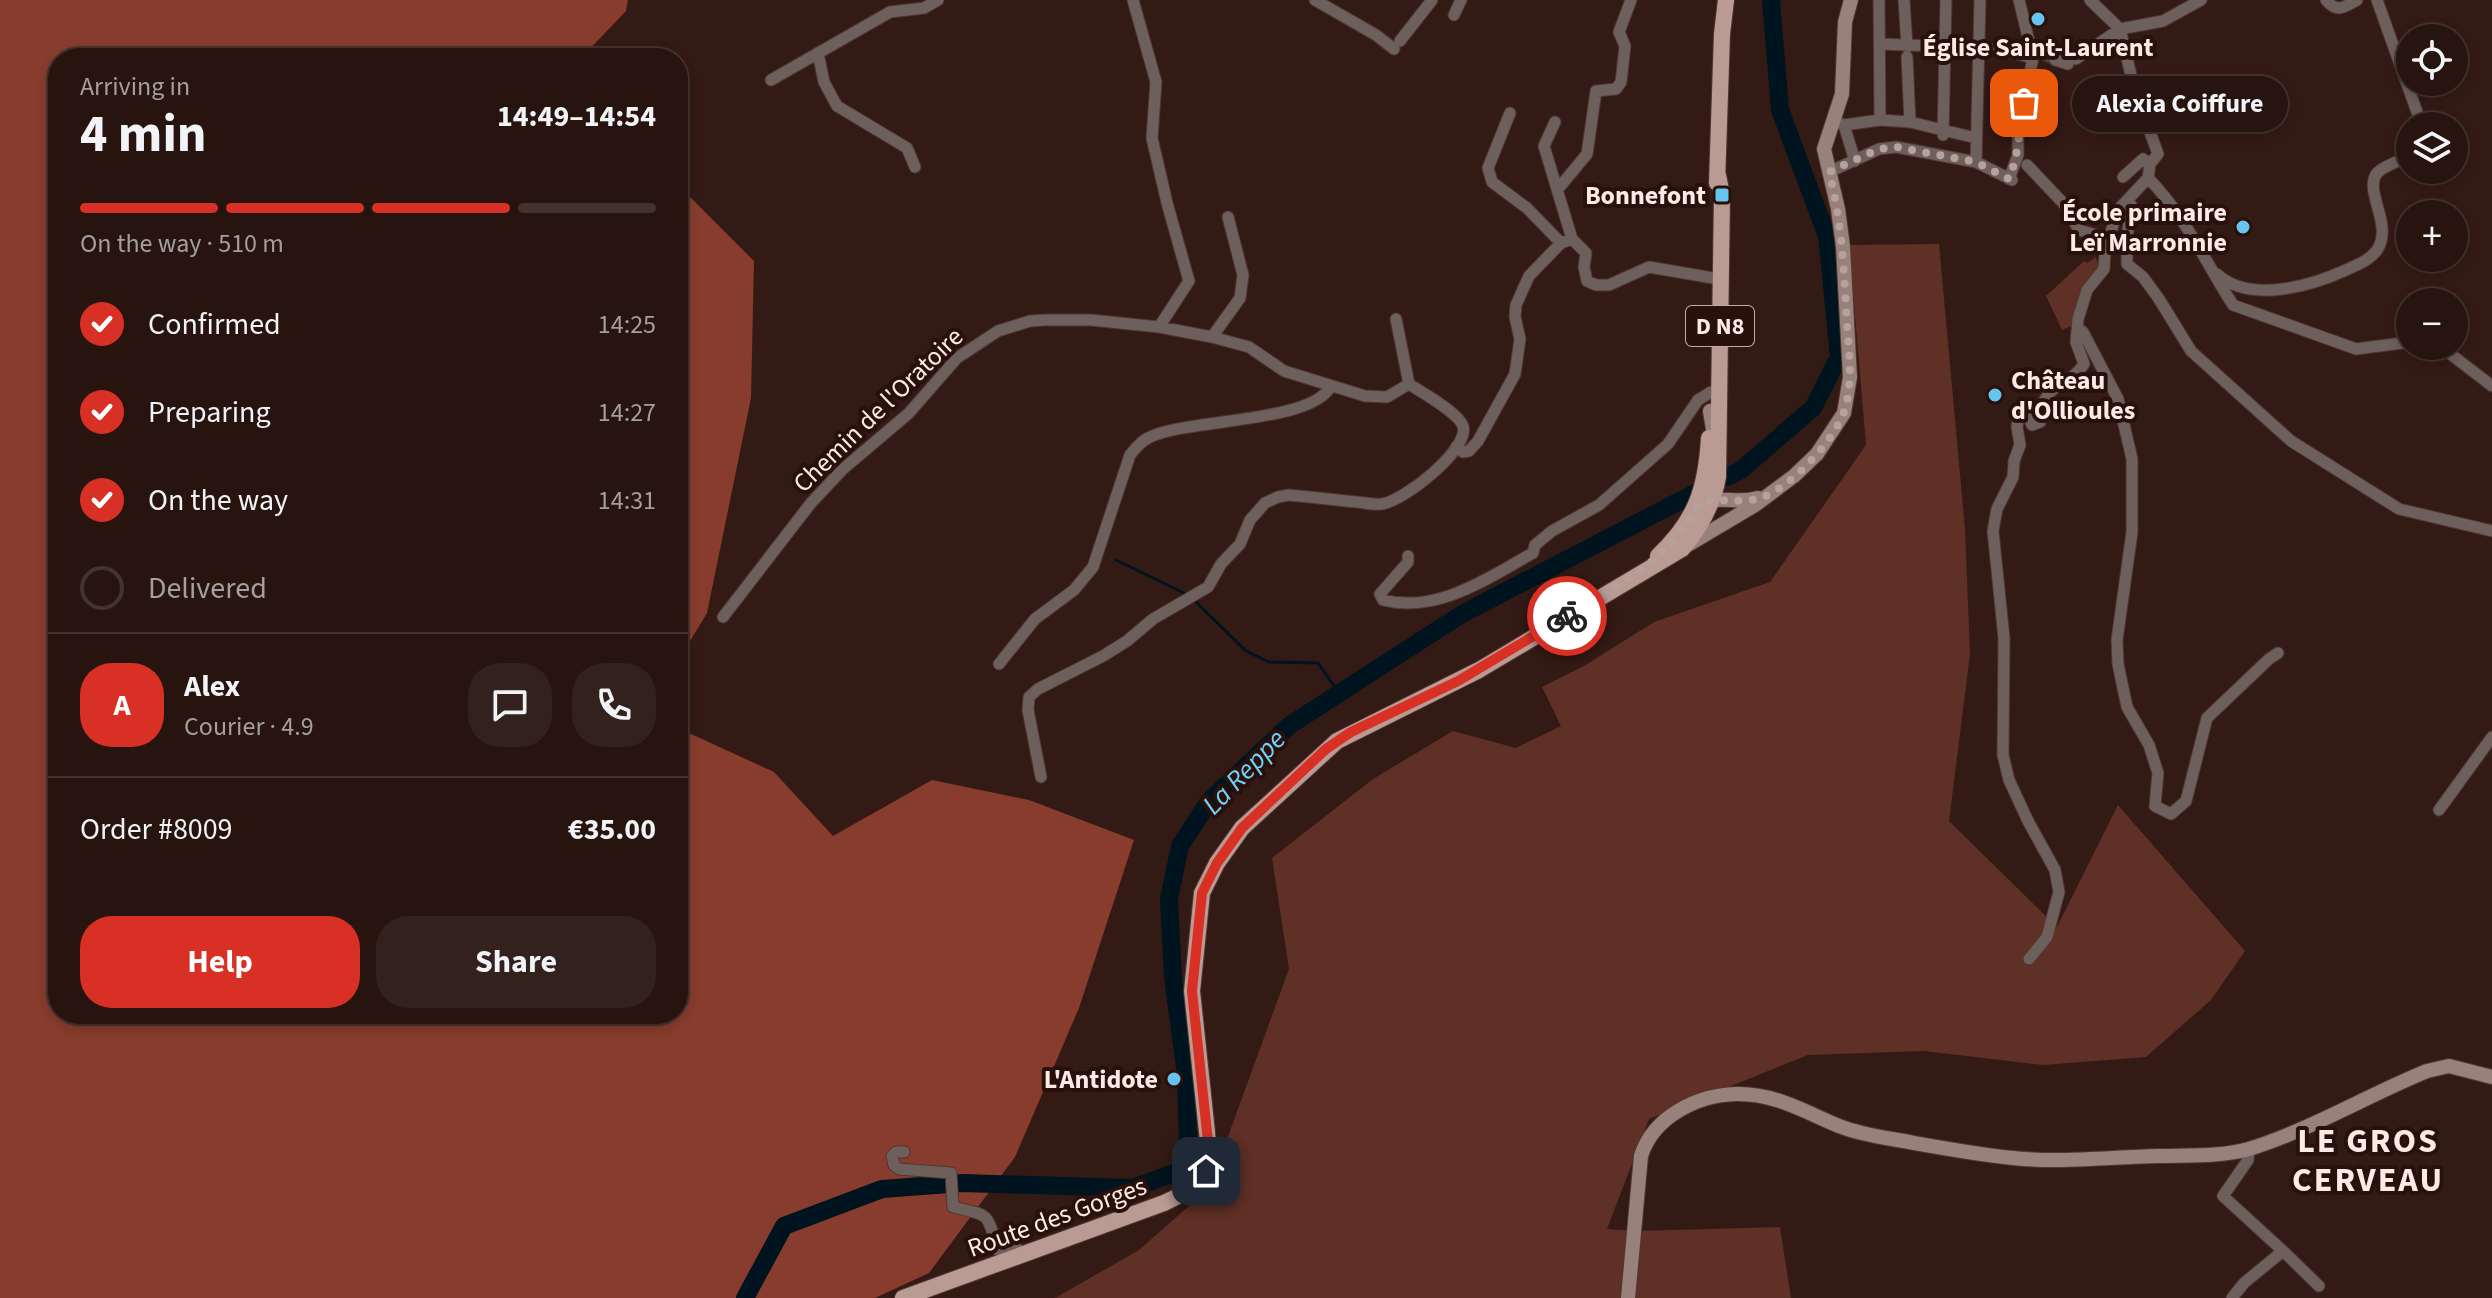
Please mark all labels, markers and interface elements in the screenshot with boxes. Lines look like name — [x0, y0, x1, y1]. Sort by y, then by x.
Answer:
marker: Église Saint-Laurent — [2029, 10, 2047, 28]
map controls — [2396, 24, 2468, 360]
button: locate — [2396, 24, 2468, 96]
place label: Église Saint-Laurent — [1922, 29, 2154, 66]
text: Arriving in — [80, 68, 190, 105]
pin — [1990, 69, 2058, 137]
callout: Alexia Coiffure — [2072, 75, 2288, 131]
icon: bag — [2002, 81, 2046, 125]
text: Alexia Coiffure — [2097, 85, 2263, 122]
text: 14:49–14:54 — [497, 95, 656, 138]
text: 4 min — [80, 98, 207, 172]
button: layers — [2396, 112, 2468, 184]
place label: Bonnefont — [1585, 177, 1706, 214]
marker: Bonnefont — [1713, 186, 1731, 204]
place label: École primaire Leï Marronnie — [2062, 194, 2227, 261]
button: + — [2396, 200, 2468, 272]
marker: École primaire Leï Marronnie — [2234, 218, 2252, 236]
text: On the way · 510 m — [80, 225, 284, 262]
button: − — [2396, 288, 2468, 360]
icon: check — [80, 302, 124, 346]
text: Confirmed — [148, 303, 281, 346]
text: 14:25 — [598, 306, 656, 343]
road number: D N8 — [1686, 306, 1754, 346]
street label: Chemin de l'Oratoire — [785, 319, 971, 501]
place label: Château d'Ollioules — [2011, 362, 2135, 429]
marker: Château d'Ollioules — [1986, 386, 2004, 404]
icon: check — [80, 390, 124, 434]
text: Preparing — [148, 391, 271, 434]
text: 14:27 — [598, 394, 656, 431]
icon: check — [80, 478, 124, 522]
text: On the way — [148, 479, 288, 522]
text: 14:31 — [598, 482, 656, 519]
text: Delivered — [148, 567, 267, 610]
courier — [1527, 576, 1607, 656]
icon: bike — [1545, 594, 1589, 638]
button: chat — [468, 663, 552, 747]
button: phone — [572, 663, 656, 747]
text: Alex — [184, 665, 240, 708]
text: A — [113, 684, 131, 727]
text: Courier · 4.9 — [184, 708, 314, 745]
water label: La Reppe — [1193, 720, 1295, 824]
text: Order #8009 — [80, 808, 233, 851]
text: €35.00 — [568, 808, 656, 851]
button: Help — [80, 916, 360, 1008]
button: Share — [376, 916, 656, 1008]
place label: L'Antidote — [1044, 1061, 1158, 1098]
marker: L'Antidote — [1165, 1070, 1183, 1088]
district label: LE GROS CERVEAU — [2292, 1117, 2444, 1205]
pin — [1172, 1137, 1240, 1205]
icon: home — [1184, 1149, 1228, 1193]
street label: Route des Gorges — [962, 1167, 1152, 1267]

